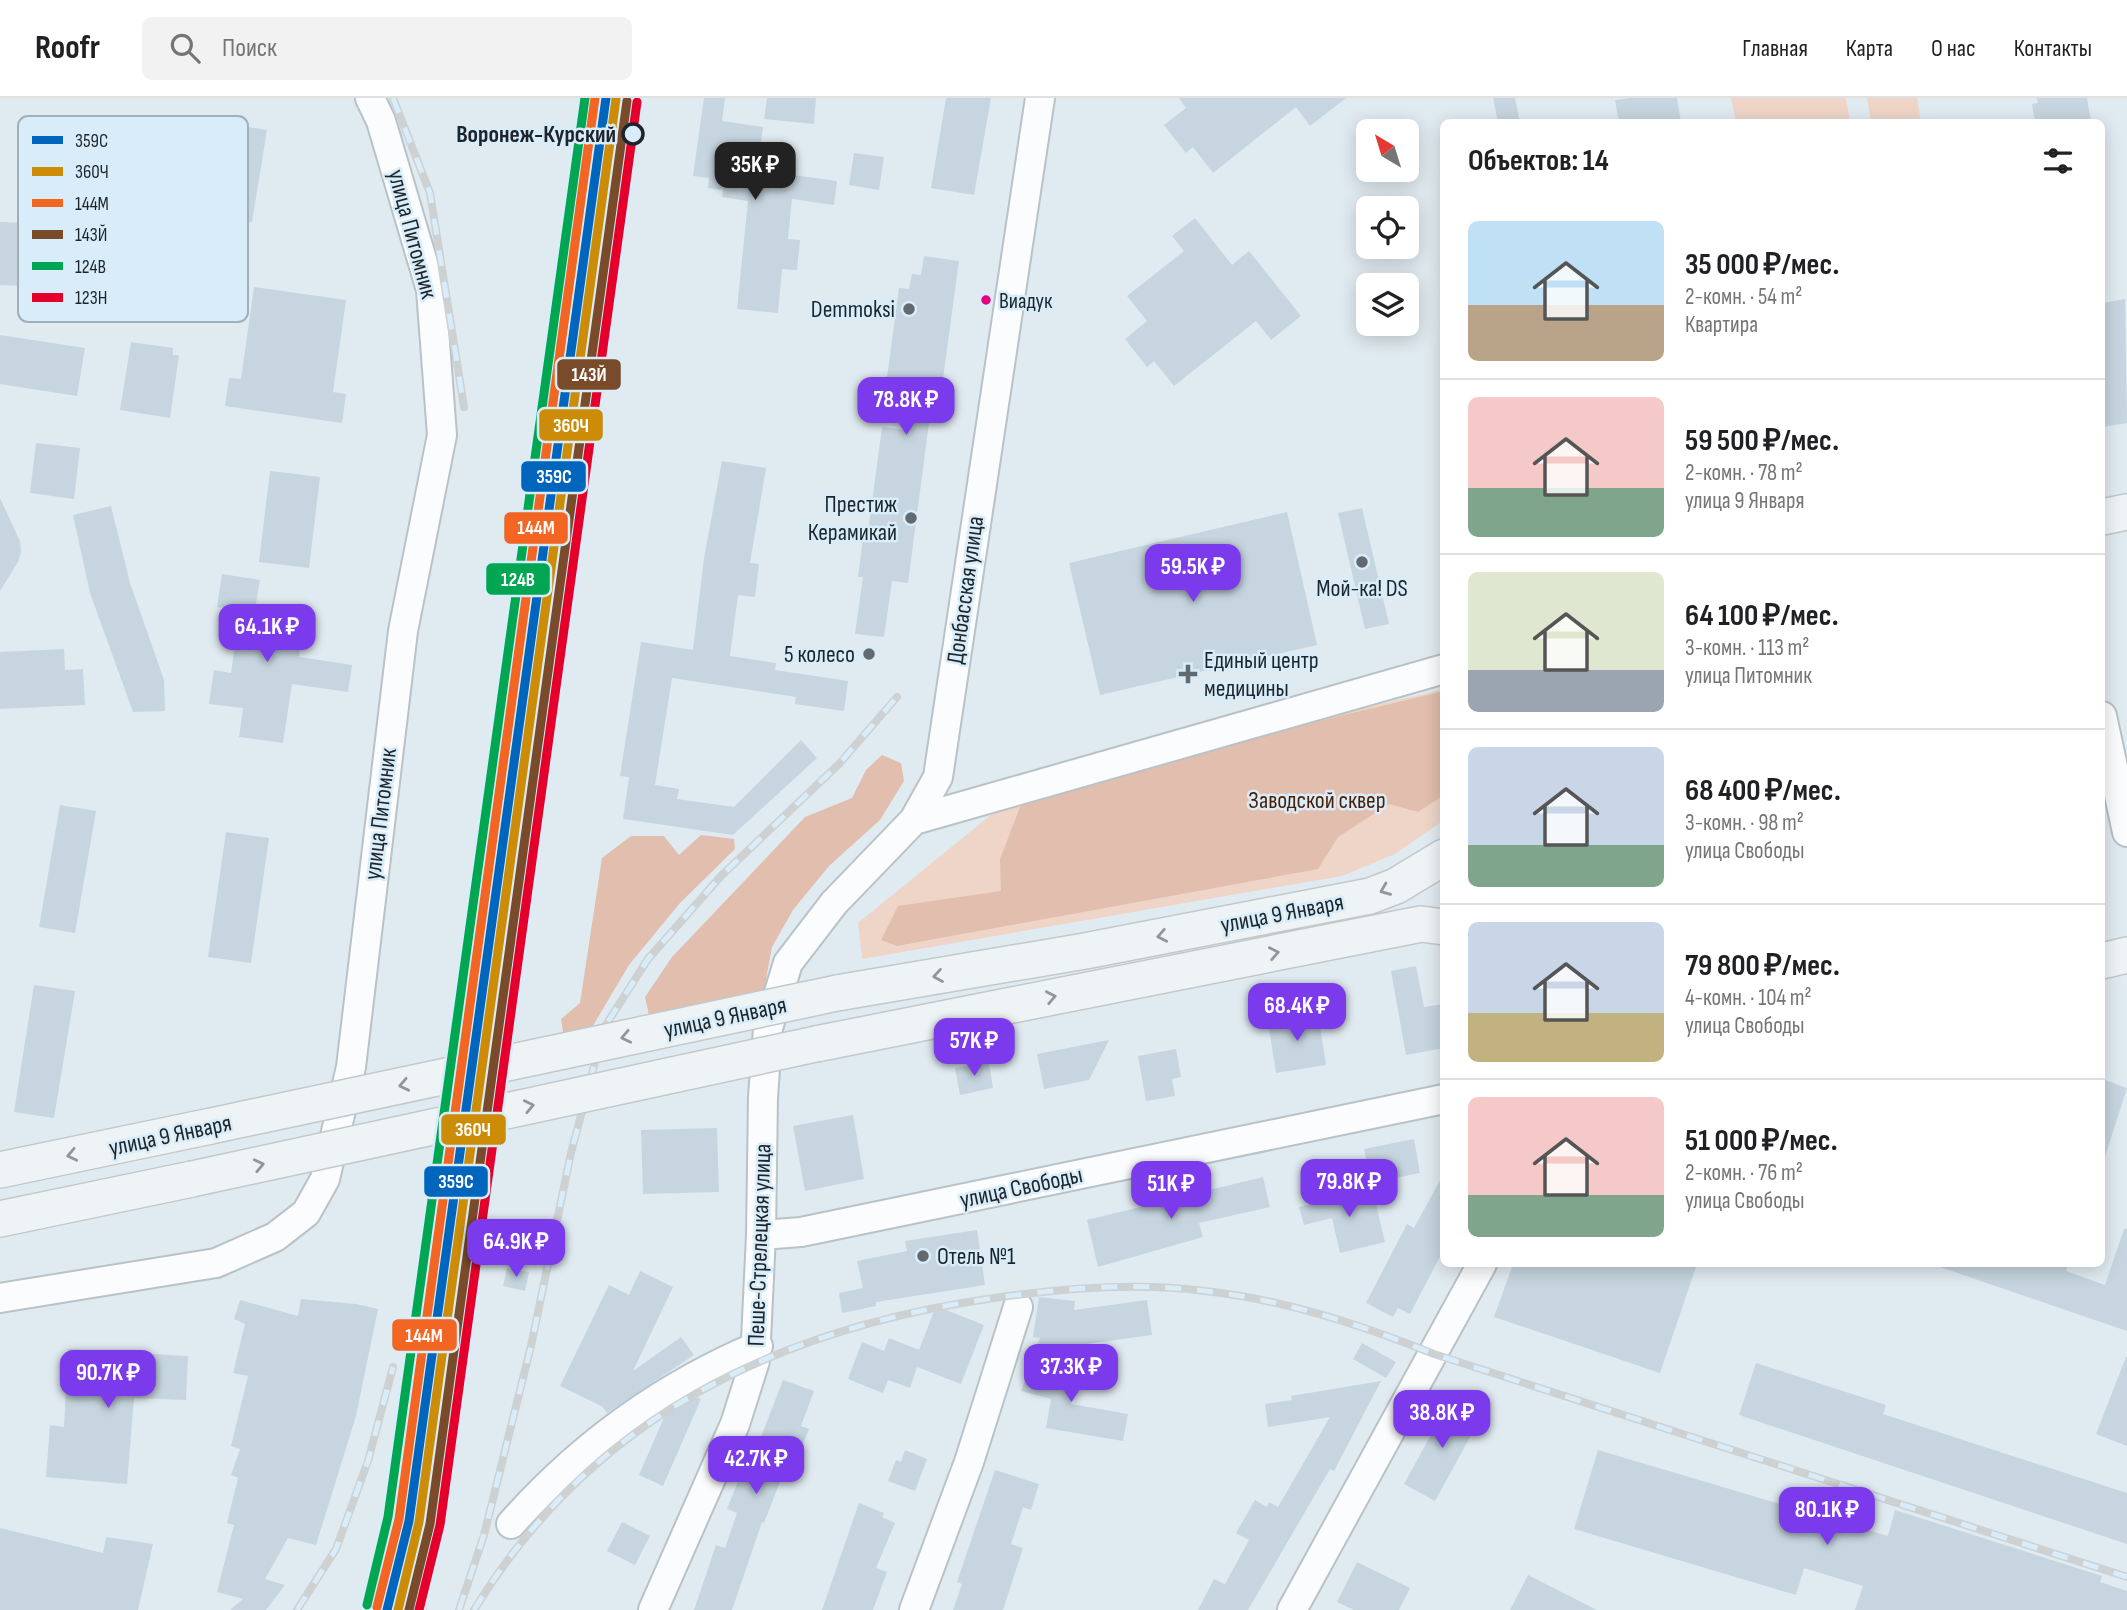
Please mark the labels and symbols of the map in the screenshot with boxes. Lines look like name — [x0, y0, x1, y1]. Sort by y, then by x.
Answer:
legend — [18, 116, 248, 322]
north arrow — [1356, 119, 1419, 182]
place label: Воронеж-Курский — [456, 120, 616, 149]
marker: Воронеж-Курский — [622, 123, 644, 145]
text: 359С — [75, 130, 108, 153]
pin: 35K ₽ — [706, 142, 804, 202]
text: 360Ч — [75, 161, 109, 184]
street label: улица Питомник — [381, 166, 444, 303]
text: 144М — [75, 193, 109, 216]
text: 143Й — [75, 224, 107, 247]
text: 124В — [75, 256, 106, 279]
text: 123Н — [75, 287, 107, 310]
place label: Виадук — [999, 288, 1053, 315]
marker: Виадук — [979, 293, 993, 307]
place label: Demmoksi — [811, 295, 895, 324]
marker: Demmoksi — [901, 301, 917, 317]
line badge: 143Й — [556, 358, 622, 391]
text: 143Й — [571, 364, 607, 387]
pin: 78.8K ₽ — [841, 378, 971, 437]
line badge: 360Ч — [538, 408, 604, 442]
text: 360Ч — [553, 415, 589, 438]
line badge: 359С — [520, 460, 587, 493]
text: 359С — [536, 466, 572, 489]
place label: Престиж Керамикай — [808, 490, 897, 547]
marker: Престиж Керамикай — [903, 510, 919, 526]
line badge: 144М — [503, 511, 569, 545]
street label: Донбасская улица — [941, 514, 990, 666]
text: 144М — [517, 517, 555, 540]
pin: 59.5K ₽ — [1128, 545, 1258, 604]
marker: Мой-ка! DS — [1354, 554, 1370, 570]
line badge: 124В — [485, 562, 551, 596]
text: 124В — [501, 569, 535, 592]
place label: Мой-ка! DS — [1316, 574, 1408, 603]
pin: 64.1K ₽ — [202, 604, 332, 664]
place label: 5 колесо — [784, 640, 855, 669]
marker: 5 колесо — [861, 646, 877, 662]
place label: Единый центр медицины — [1204, 646, 1319, 703]
marker: Единый центр медицины — [1178, 664, 1198, 684]
street label: улица Питомник — [358, 746, 403, 882]
park label: Заводской сквер — [1248, 786, 1386, 815]
one-way arrow — [1379, 882, 1391, 896]
street label: улица 9 Января — [1218, 887, 1346, 940]
one-way arrow — [1156, 928, 1168, 943]
one-way arrow — [1268, 946, 1280, 961]
one-way arrow — [932, 968, 944, 983]
pin: 68.4K ₽ — [1232, 984, 1362, 1043]
street label: улица 9 Января — [661, 990, 789, 1045]
one-way arrow — [1045, 991, 1057, 1006]
pin: 57K ₽ — [925, 1018, 1023, 1078]
one-way arrow — [620, 1029, 632, 1044]
one-way arrow — [398, 1076, 410, 1091]
one-way arrow — [523, 1100, 535, 1115]
street label: улица 9 Января — [106, 1108, 234, 1163]
line badge: 360Ч — [440, 1113, 507, 1146]
text: 360Ч — [455, 1119, 491, 1142]
street label: Пеше-Стрелецкая улица — [741, 1143, 778, 1347]
one-way arrow — [66, 1147, 78, 1162]
one-way arrow — [253, 1159, 265, 1173]
street label: улица Свободы — [957, 1160, 1085, 1215]
pin: 79.8K ₽ — [1284, 1160, 1414, 1219]
pin: 51K ₽ — [1122, 1162, 1220, 1221]
line badge: 359С — [423, 1165, 489, 1198]
text: 359С — [438, 1171, 474, 1194]
pin: 64.9K ₽ — [451, 1220, 581, 1279]
place label: Отель №1 — [937, 1242, 1016, 1271]
marker: Отель №1 — [915, 1248, 931, 1264]
line badge: 144М — [391, 1318, 458, 1352]
text: 144М — [405, 1325, 443, 1348]
pin: 37.3K ₽ — [1006, 1344, 1136, 1404]
pin: 90.7K ₽ — [43, 1350, 173, 1410]
pin: 38.8K ₽ — [1377, 1390, 1507, 1450]
pin: 42.7K ₽ — [691, 1436, 821, 1496]
pin: 80.1K ₽ — [1762, 1488, 1892, 1547]

